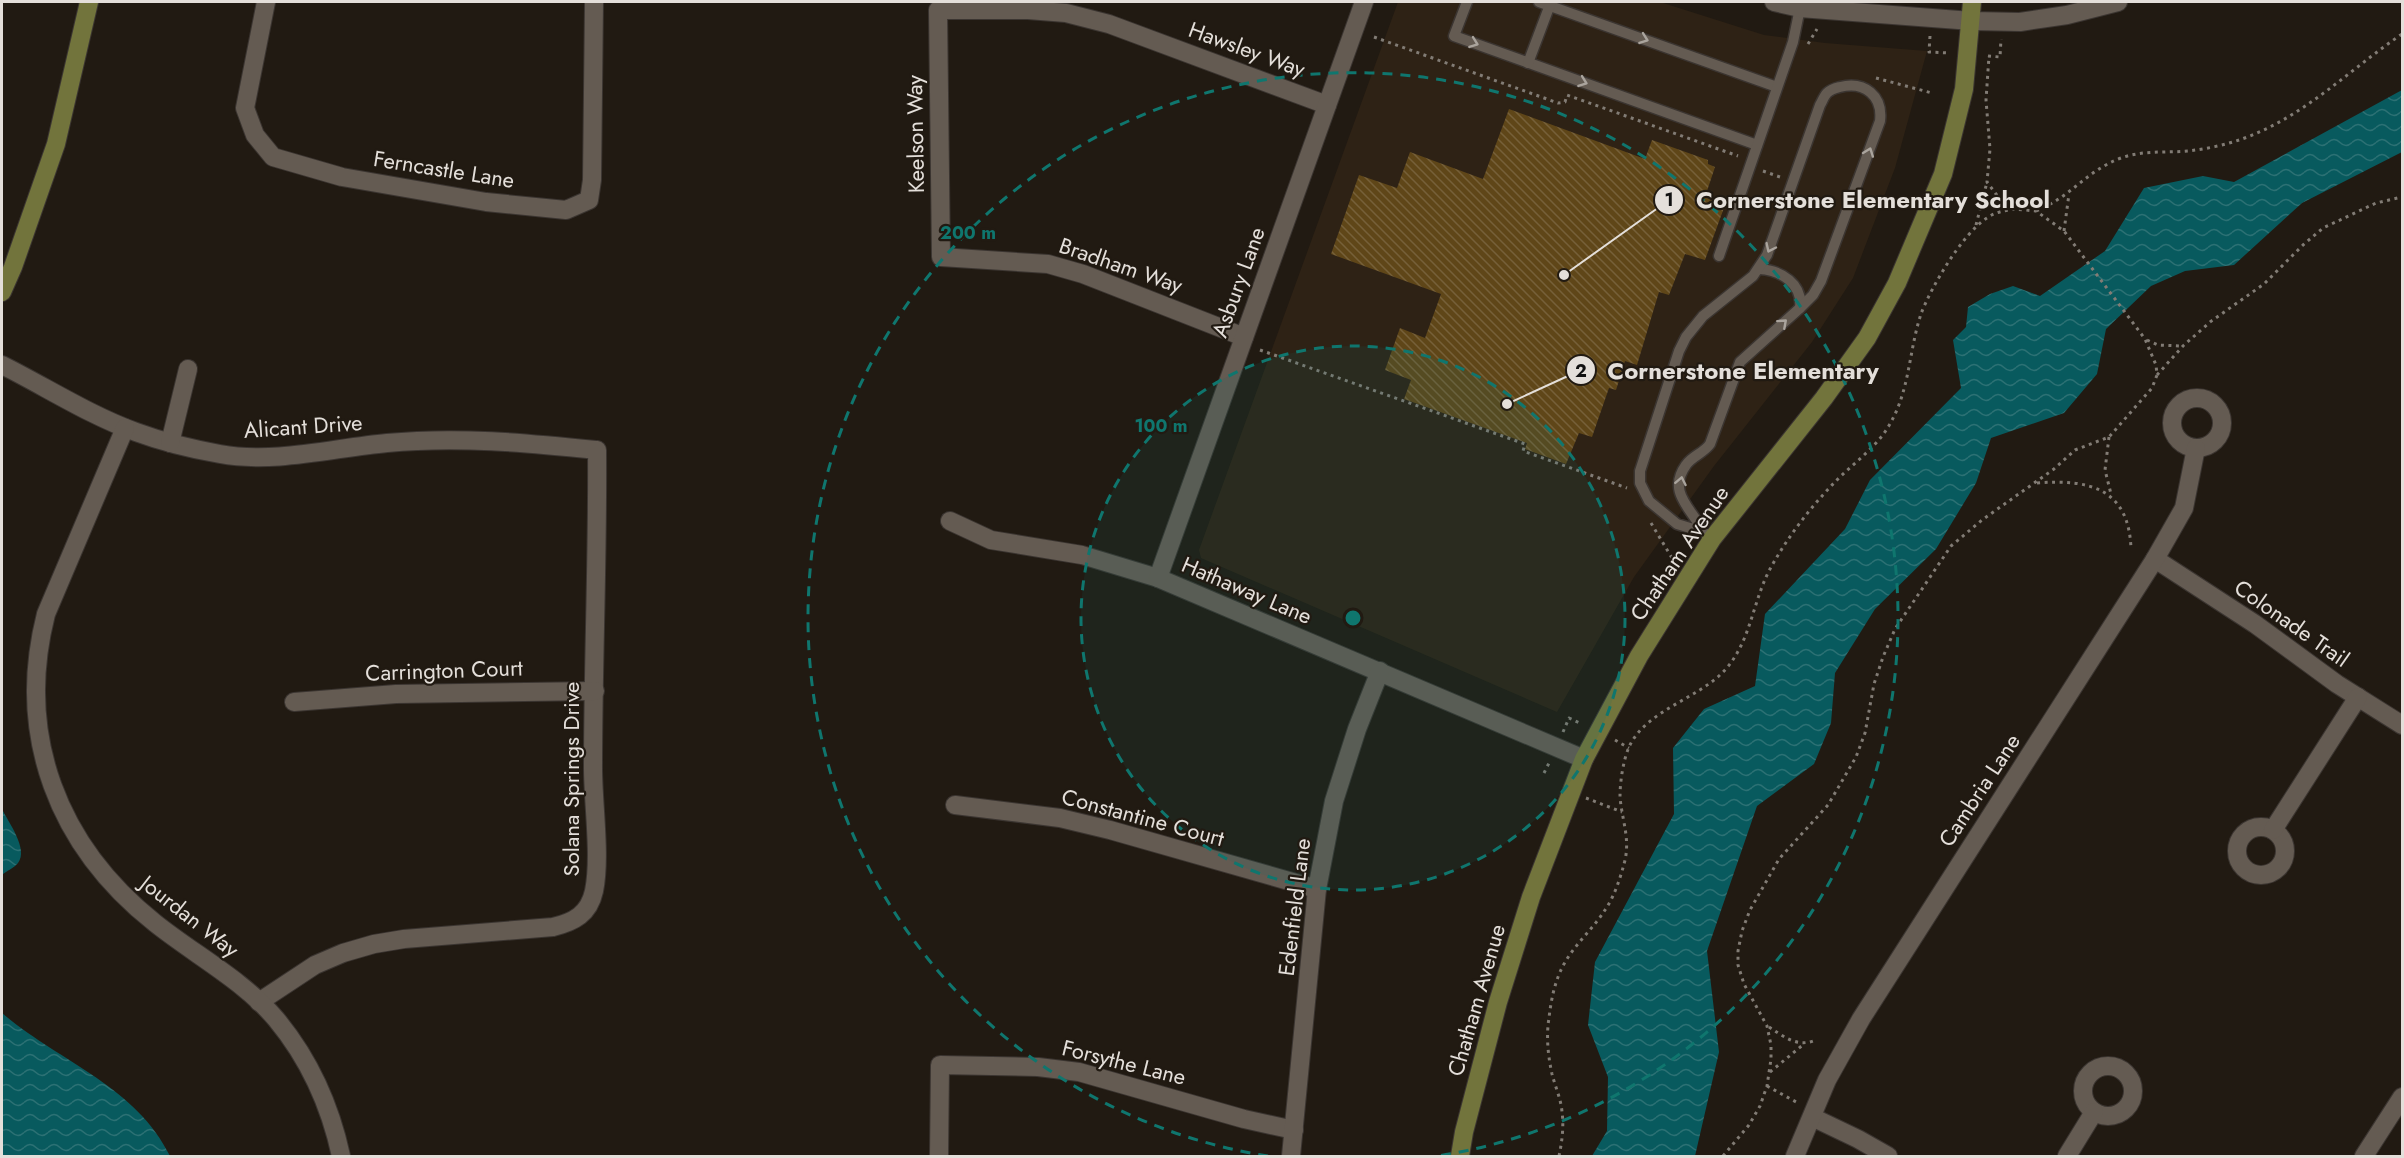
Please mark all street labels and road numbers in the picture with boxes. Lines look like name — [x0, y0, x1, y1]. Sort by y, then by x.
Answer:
street label: Hawsley Way — [1184, 13, 1310, 85]
street label: Keelson Way — [898, 74, 932, 193]
street label: Ferncastle Lane — [371, 142, 517, 196]
street label: Asbury Lane — [1203, 222, 1273, 342]
street label: Bradham Way — [1055, 229, 1187, 301]
street label: Alicant Drive — [243, 406, 363, 446]
street label: Chatham Avenue — [1622, 479, 1736, 627]
street label: Hathaway Lane — [1177, 548, 1317, 632]
street label: Colonade Trail — [2228, 571, 2356, 675]
street label: Carrington Court — [365, 651, 524, 689]
street label: Solana Springs Drive — [555, 682, 587, 876]
street label: Cambria Lane — [1930, 727, 2028, 853]
street label: Constantine Court — [1058, 780, 1228, 854]
street label: Edenfield Lane — [1270, 836, 1318, 978]
street label: Jourdan Way — [132, 865, 246, 965]
street label: Chatham Avenue — [1439, 920, 1513, 1080]
street label: Forsythe Lane — [1059, 1031, 1189, 1093]

